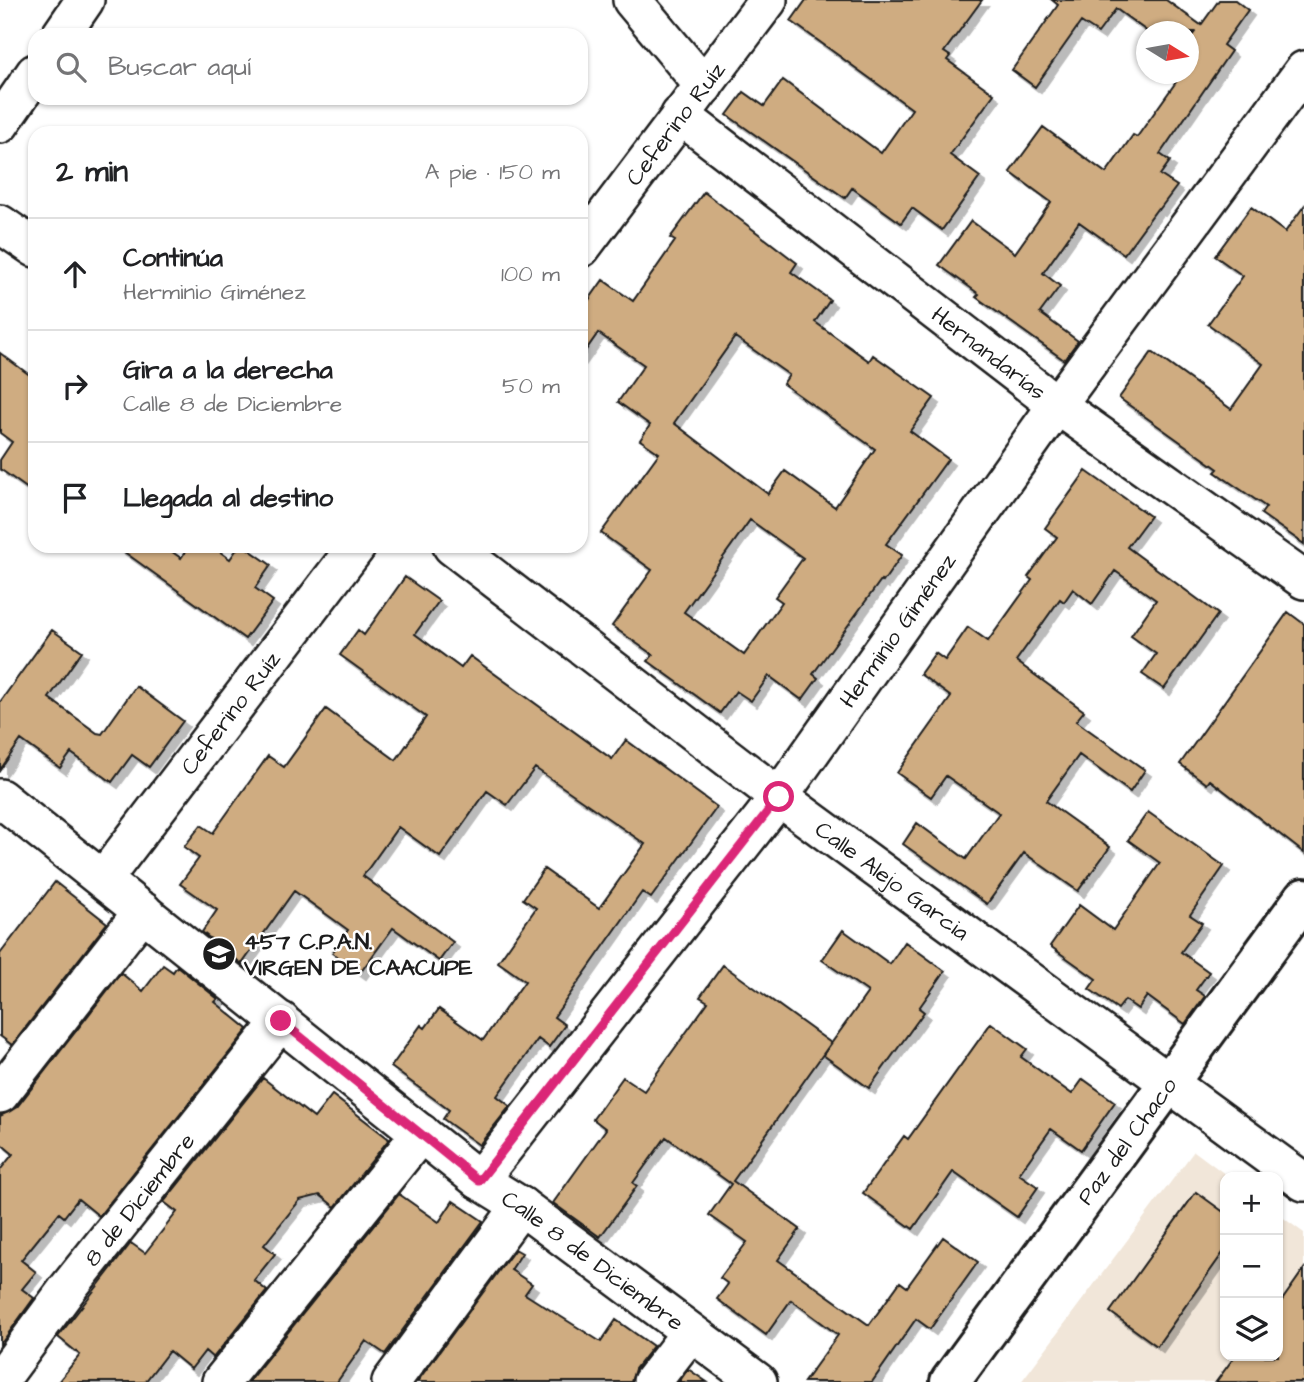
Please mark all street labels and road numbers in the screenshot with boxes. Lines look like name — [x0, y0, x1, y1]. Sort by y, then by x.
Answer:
street label: Ceferino Ruíz — [618, 55, 733, 193]
street label: Hernandarías — [925, 299, 1052, 408]
street label: Herminio Giménez — [832, 546, 964, 715]
street label: Ceferino Ruíz — [173, 644, 289, 782]
street label: Calle Alejo Garcia — [808, 814, 976, 949]
street label: Paz del Chaco — [1070, 1071, 1185, 1212]
street label: 8 de Diciembre — [76, 1126, 203, 1273]
street label: Calle 8 de Diciembre — [495, 1183, 690, 1339]

